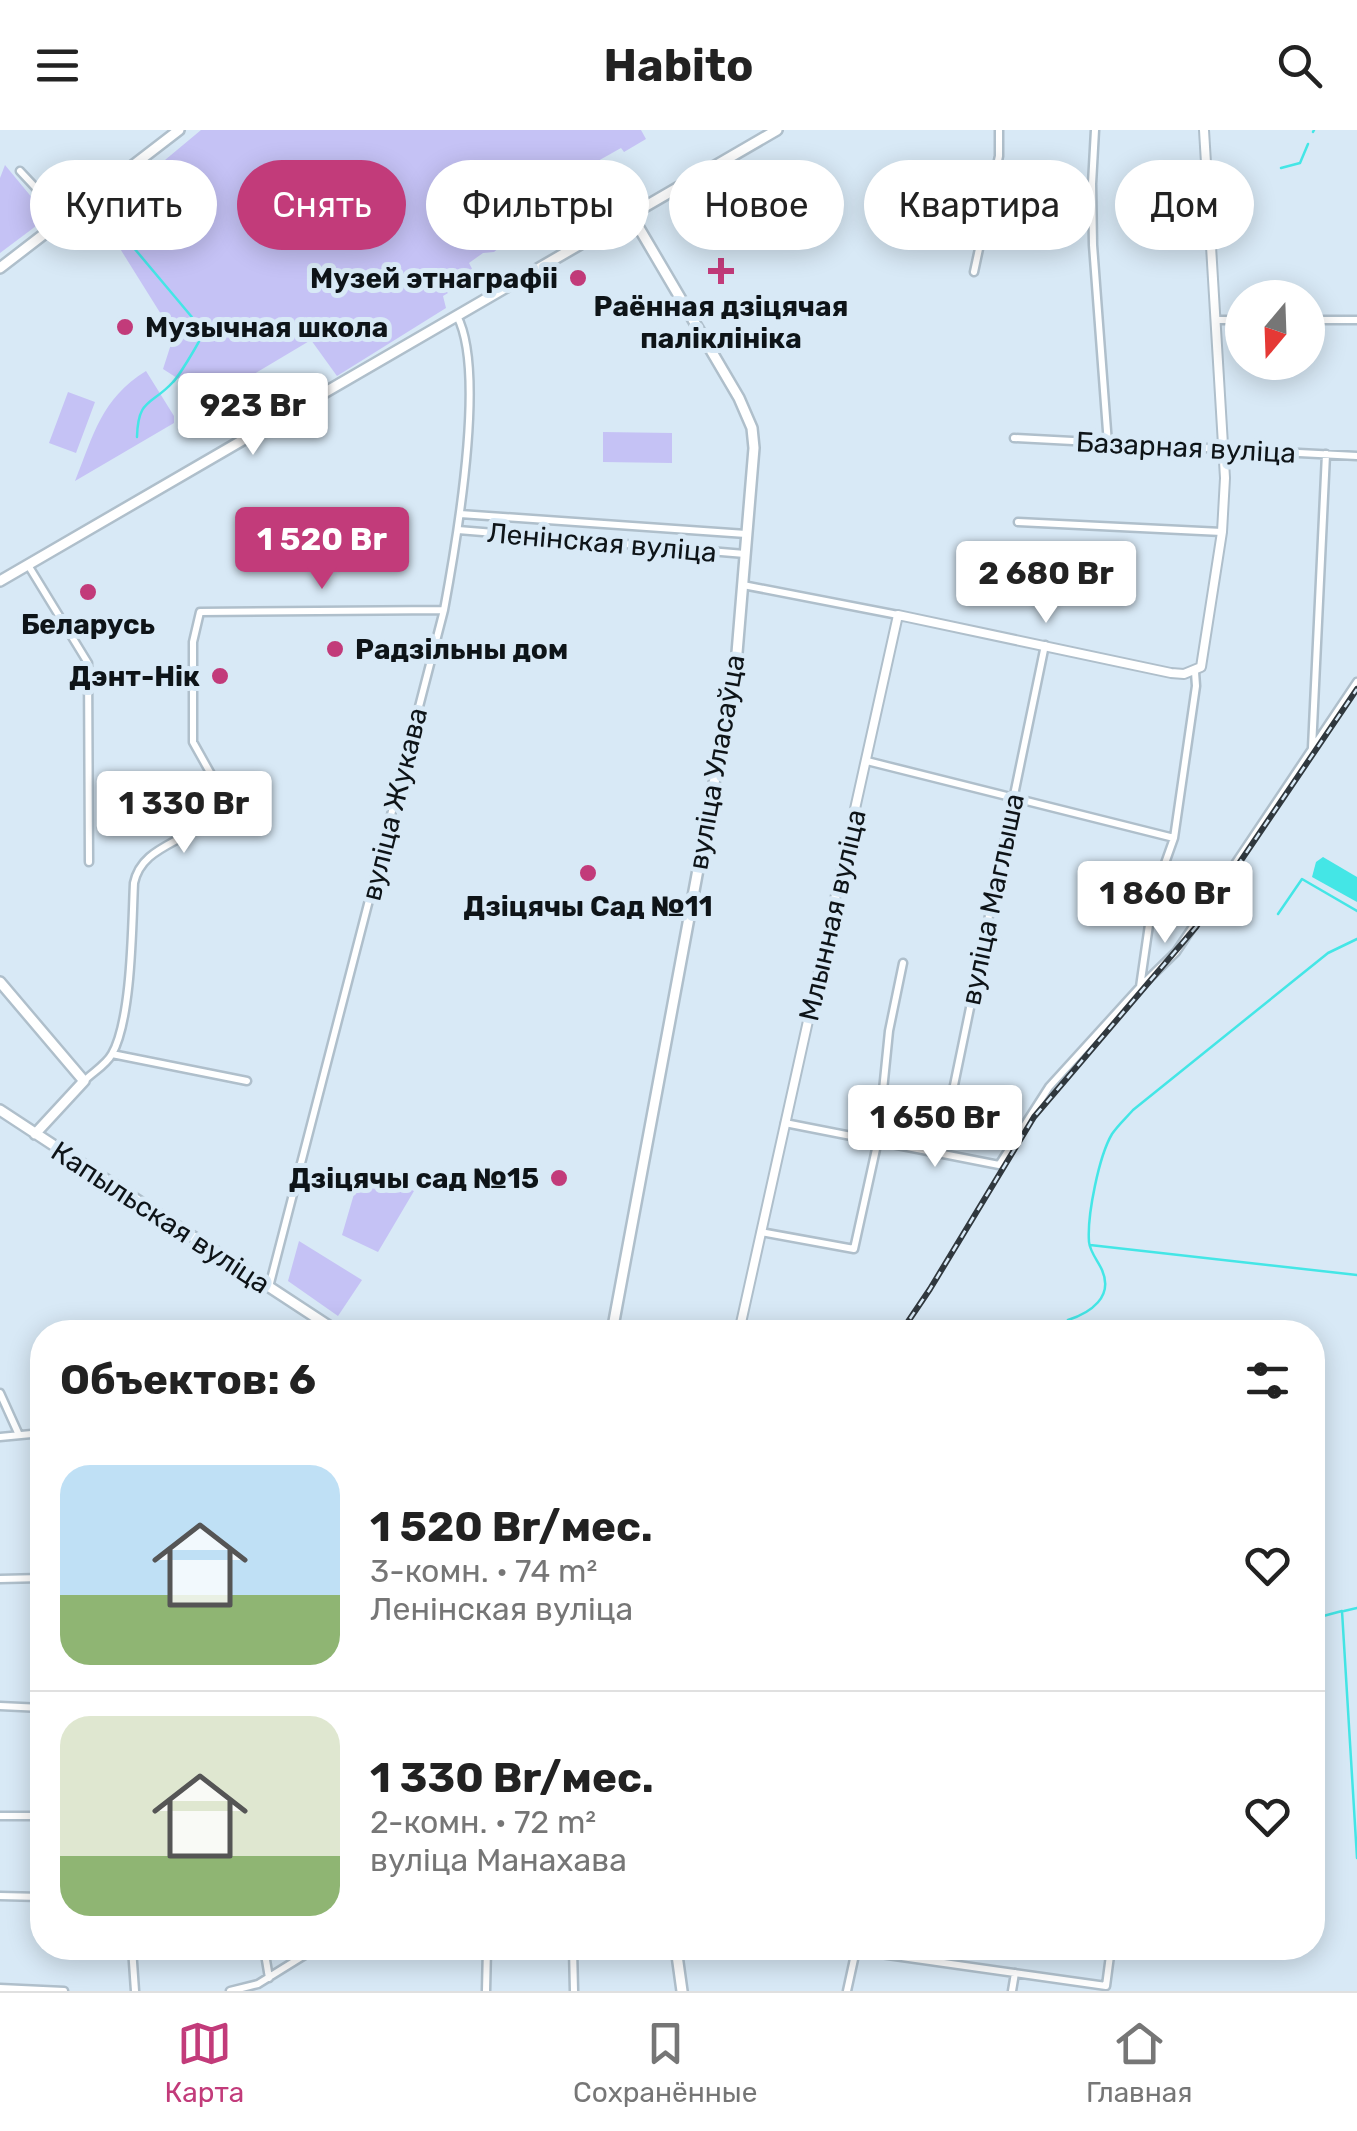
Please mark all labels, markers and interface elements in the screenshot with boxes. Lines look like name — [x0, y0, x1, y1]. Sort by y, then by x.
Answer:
icon: menu — [30, 38, 85, 93]
icon: search — [1272, 38, 1327, 93]
text: Habito — [604, 39, 753, 92]
chip: Купить — [30, 160, 217, 250]
chip: Снять — [237, 160, 406, 250]
chip: Фильтры — [426, 160, 649, 250]
chip: Новое — [669, 160, 844, 250]
chip: Квартира — [864, 160, 1095, 250]
chip: Дом — [1115, 160, 1254, 250]
marker: Раённая дзіцячая паліклініка — [708, 258, 734, 284]
place label: Музей этнаграфіі — [310, 262, 558, 295]
marker: Музей этнаграфіі — [567, 267, 589, 289]
north arrow — [1225, 280, 1325, 380]
map controls — [1225, 280, 1325, 380]
place label: Раённая дзіцячая паліклініка — [594, 290, 848, 355]
place label: Музычная школа — [145, 311, 388, 344]
marker: Музычная школа — [114, 316, 136, 338]
pin: 923 Br — [172, 373, 334, 458]
text: 923 Br — [200, 386, 306, 424]
street label: Базарная вуліца — [1075, 425, 1297, 470]
pin: 1 520 Br — [219, 507, 425, 592]
street label: Ленінская вуліца — [486, 516, 718, 569]
text: 1 520 Br — [257, 520, 387, 558]
pin: 2 680 Br — [943, 541, 1149, 626]
text: 2 680 Br — [978, 554, 1114, 592]
marker: Беларусь — [77, 581, 99, 603]
place label: Беларусь — [21, 608, 155, 641]
place label: Радзільны дом — [355, 633, 568, 666]
marker: Радзільны дом — [324, 638, 346, 660]
street label: вуліца Уласаўца — [681, 652, 752, 872]
place label: Дэнт-Нік — [69, 660, 200, 693]
marker: Дэнт-Нік — [209, 665, 231, 687]
street label: вуліца Жукава — [355, 704, 434, 904]
pin: 1 330 Br — [81, 771, 287, 856]
text: 1 330 Br — [119, 784, 249, 822]
street label: вуліца Маглыша — [954, 790, 1031, 1008]
street label: Млынная вуліца — [792, 806, 873, 1024]
pin: 1 860 Br — [1062, 861, 1268, 946]
marker: Дзіцячы Сад №11 — [577, 862, 599, 884]
text: 1 860 Br — [1100, 874, 1230, 912]
place label: Дзіцячы Сад №11 — [463, 890, 713, 923]
pin: 1 650 Br — [832, 1085, 1038, 1170]
text: 1 650 Br — [870, 1098, 1000, 1136]
street label: Капыльская вуліца — [45, 1134, 276, 1300]
place label: Дзіцячы сад №15 — [289, 1162, 539, 1195]
marker: Дзіцячы сад №15 — [548, 1167, 570, 1189]
icon: filters — [1240, 1353, 1295, 1408]
text: Объектов: 6 — [60, 1355, 316, 1405]
text: 1 520 Br/мес. — [370, 1502, 653, 1552]
icon: home — [140, 1505, 260, 1625]
icon: heart — [1240, 1538, 1295, 1593]
text: 3-комн. · 74 m² — [370, 1552, 598, 1590]
text: Ленінская вуліца — [370, 1590, 633, 1628]
text: 1 330 Br/мес. — [370, 1753, 654, 1803]
icon: home — [140, 1756, 260, 1876]
icon: heart — [1240, 1789, 1295, 1844]
text: 2-комн. · 72 m² — [370, 1803, 596, 1841]
text: вуліца Манахава — [370, 1841, 627, 1879]
tab: Карта — [164, 2016, 244, 2109]
tab: Сохранённые — [573, 2016, 757, 2109]
tab: Главная — [1086, 2016, 1193, 2109]

